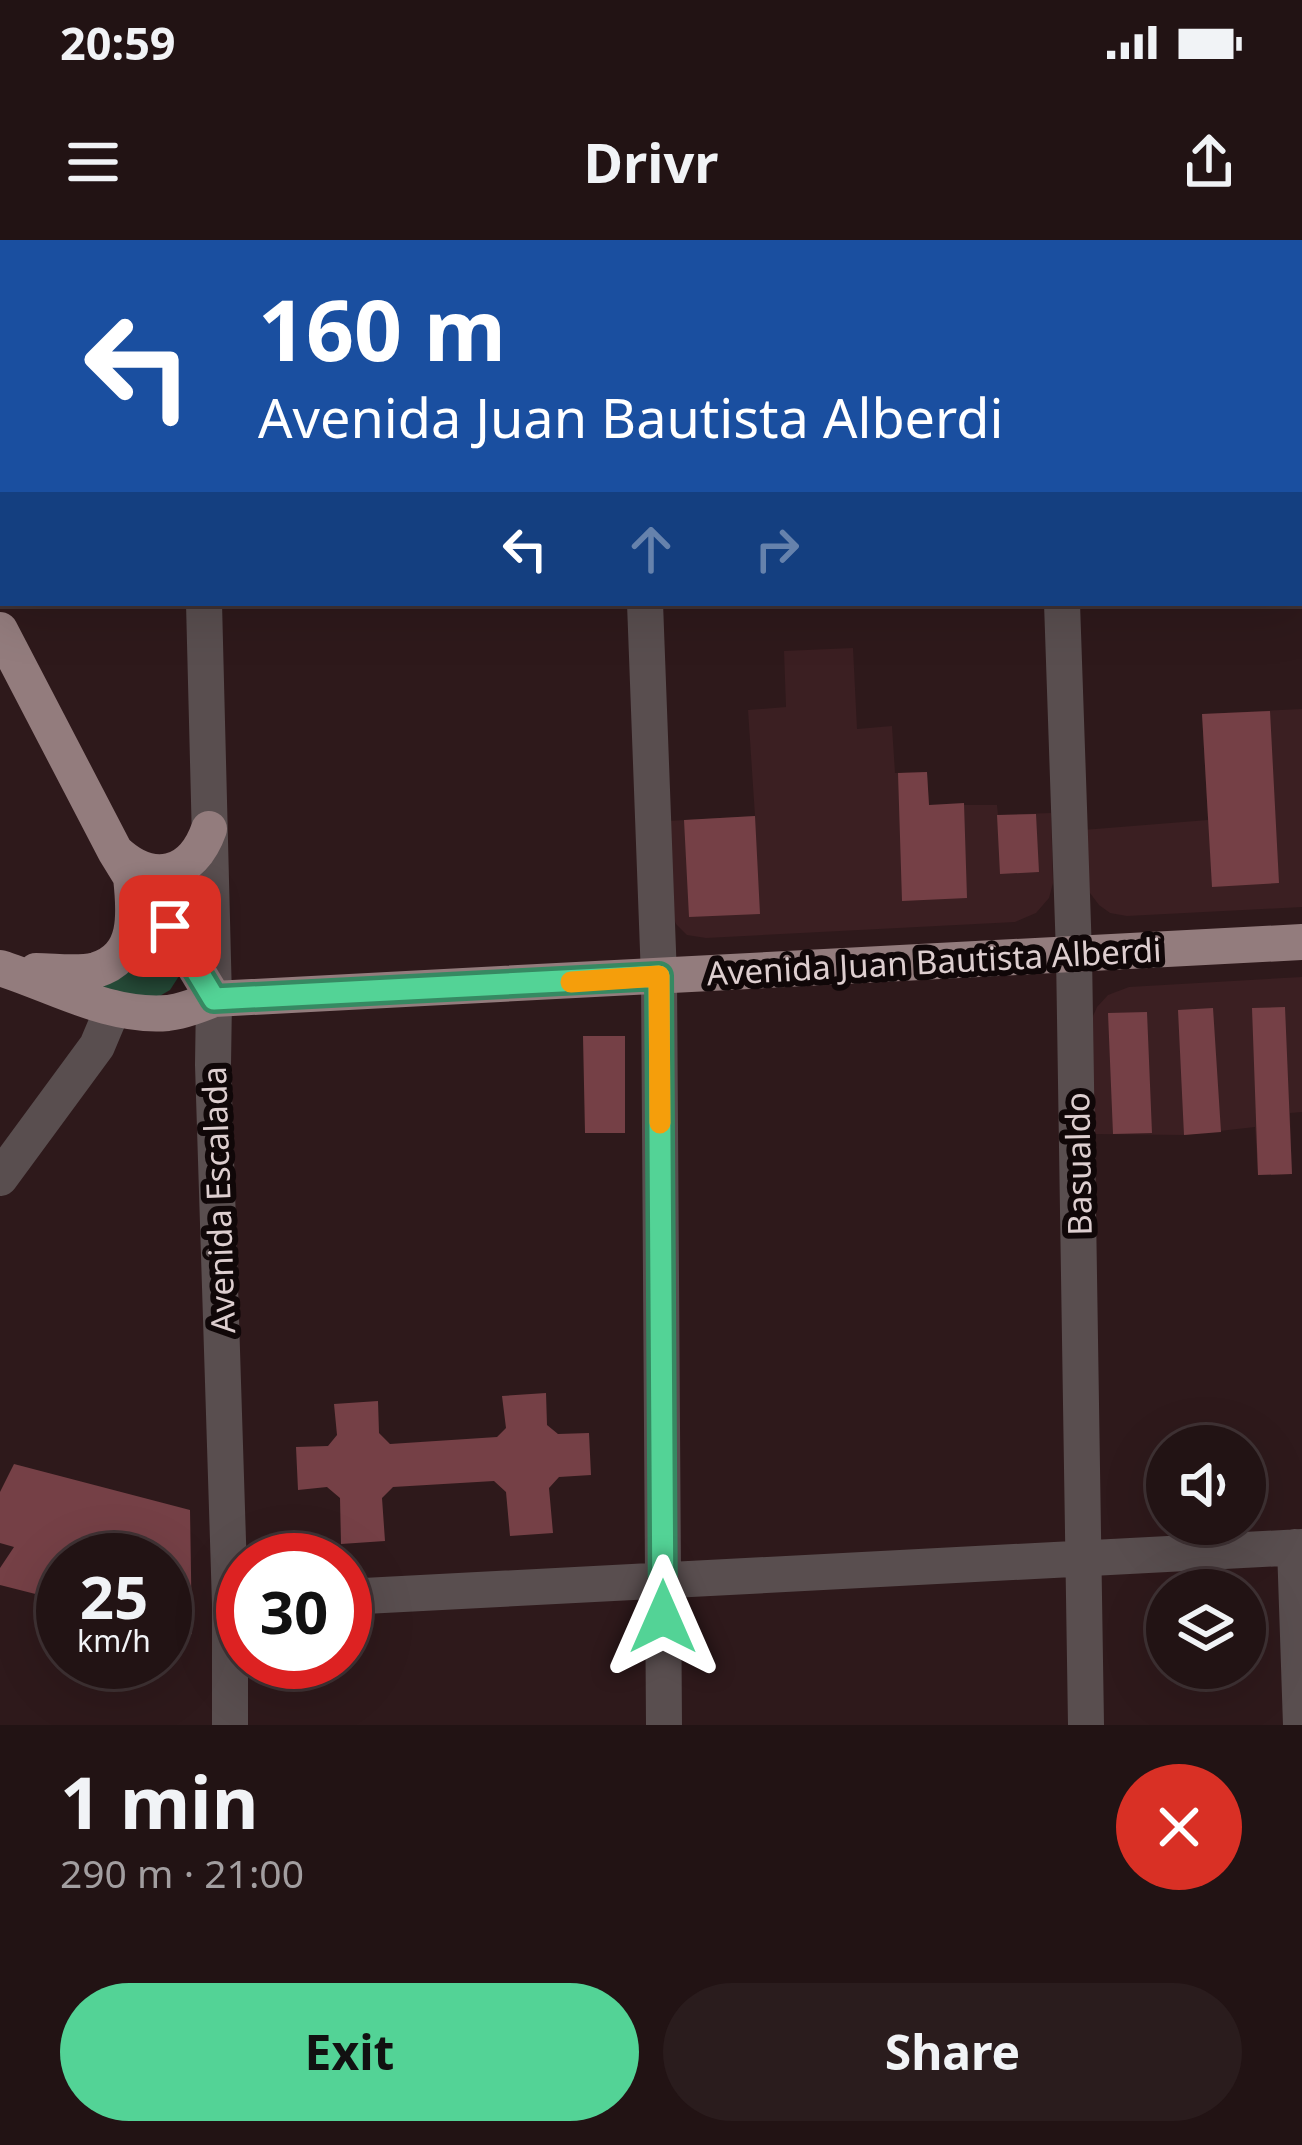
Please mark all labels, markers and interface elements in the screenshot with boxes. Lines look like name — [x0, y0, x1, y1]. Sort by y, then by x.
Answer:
text: 20:59 — [60, 12, 176, 73]
text: Drivr — [584, 125, 718, 199]
icon: menu — [60, 129, 126, 195]
icon: share — [1176, 129, 1242, 195]
text: 160 m — [258, 271, 506, 386]
icon: left — [60, 288, 216, 444]
text: Avenida Juan Bautista Alberdi — [258, 380, 1003, 454]
icon: left — [492, 516, 558, 582]
icon: ahead — [618, 516, 684, 582]
icon: right — [744, 516, 810, 582]
pin — [119, 875, 221, 977]
icon: arrive — [137, 893, 203, 959]
street label: Avenida Juan Bautista Alberdi — [705, 927, 1163, 995]
street label: Avenida Escalada — [191, 1066, 245, 1334]
street label: Basualdo — [1054, 1092, 1102, 1236]
map controls — [1146, 1425, 1266, 1689]
button: sound — [1146, 1425, 1266, 1545]
speed limit sign: 30 — [216, 1533, 372, 1689]
position arrow — [600, 1554, 726, 1680]
text: 25 — [80, 1555, 148, 1637]
button: layers — [1146, 1569, 1266, 1689]
text: km/h — [77, 1620, 151, 1661]
text: 1 min — [60, 1752, 258, 1850]
button: close — [1116, 1764, 1242, 1890]
text: 290 m · 21:00 — [60, 1846, 304, 1899]
button: Exit — [60, 1983, 639, 2121]
button: Share — [663, 1983, 1242, 2121]

